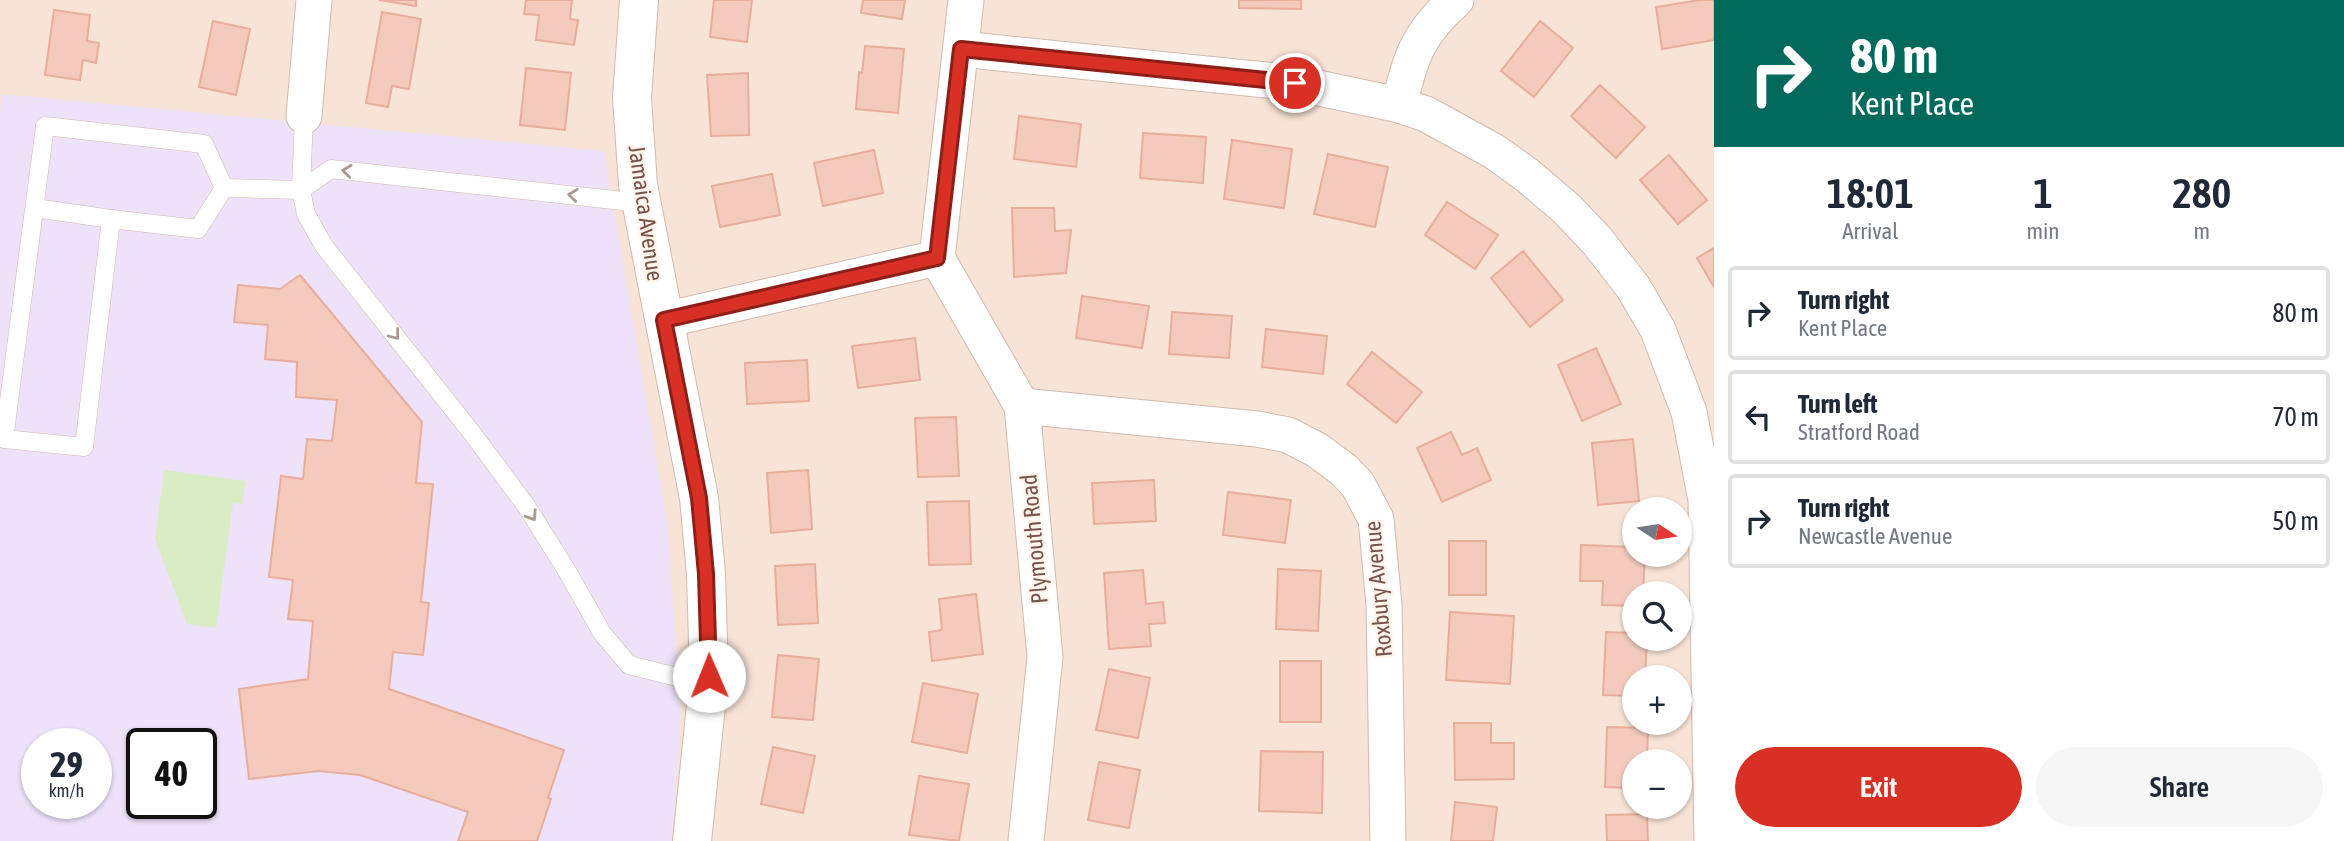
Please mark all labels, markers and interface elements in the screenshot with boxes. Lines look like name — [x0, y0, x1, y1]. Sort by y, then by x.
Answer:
text: 80 m — [1850, 27, 1938, 83]
icon: right — [1735, 28, 1826, 119]
pin — [1265, 53, 1325, 113]
icon: arrive — [1276, 64, 1314, 102]
text: Kent Place — [1850, 85, 1974, 122]
street label: Jamaica Avenue — [624, 144, 668, 282]
one-way arrow — [341, 163, 353, 178]
text: 18:01 — [1827, 169, 1914, 217]
text: 1 — [2033, 169, 2053, 217]
text: 280 — [2172, 169, 2231, 217]
one-way arrow — [567, 187, 579, 202]
text: Arrival — [1842, 218, 1898, 244]
text: min — [2027, 218, 2060, 244]
text: m — [2193, 218, 2210, 244]
text: Turn right — [1798, 285, 1889, 315]
icon: right — [1739, 294, 1777, 332]
text: 80 m — [2272, 298, 2319, 328]
text: Kent Place — [1798, 315, 1887, 341]
one-way arrow — [386, 327, 399, 339]
text: Turn left — [1798, 389, 1878, 419]
icon: left — [1739, 398, 1777, 436]
text: 70 m — [2272, 402, 2319, 432]
text: Stratford Road — [1798, 419, 1920, 445]
street label: Plymouth Road — [1015, 473, 1053, 605]
text: Turn right — [1798, 493, 1889, 523]
north arrow — [1622, 497, 1692, 567]
map controls — [1622, 497, 1692, 819]
icon: right — [1739, 502, 1777, 540]
text: 50 m — [2272, 506, 2319, 536]
one-way arrow — [524, 508, 537, 521]
street label: Roxbury Avenue — [1359, 520, 1397, 658]
text: Newcastle Avenue — [1798, 523, 1952, 549]
button: search — [1622, 581, 1692, 651]
position arrow — [672, 639, 746, 713]
button: + — [1622, 665, 1692, 735]
speed limit sign: 40 — [126, 728, 217, 819]
text: 29 — [50, 744, 83, 784]
button: Exit — [1735, 747, 2022, 827]
button: Share — [2036, 747, 2323, 827]
button: − — [1622, 749, 1692, 819]
text: km/h — [49, 780, 84, 801]

